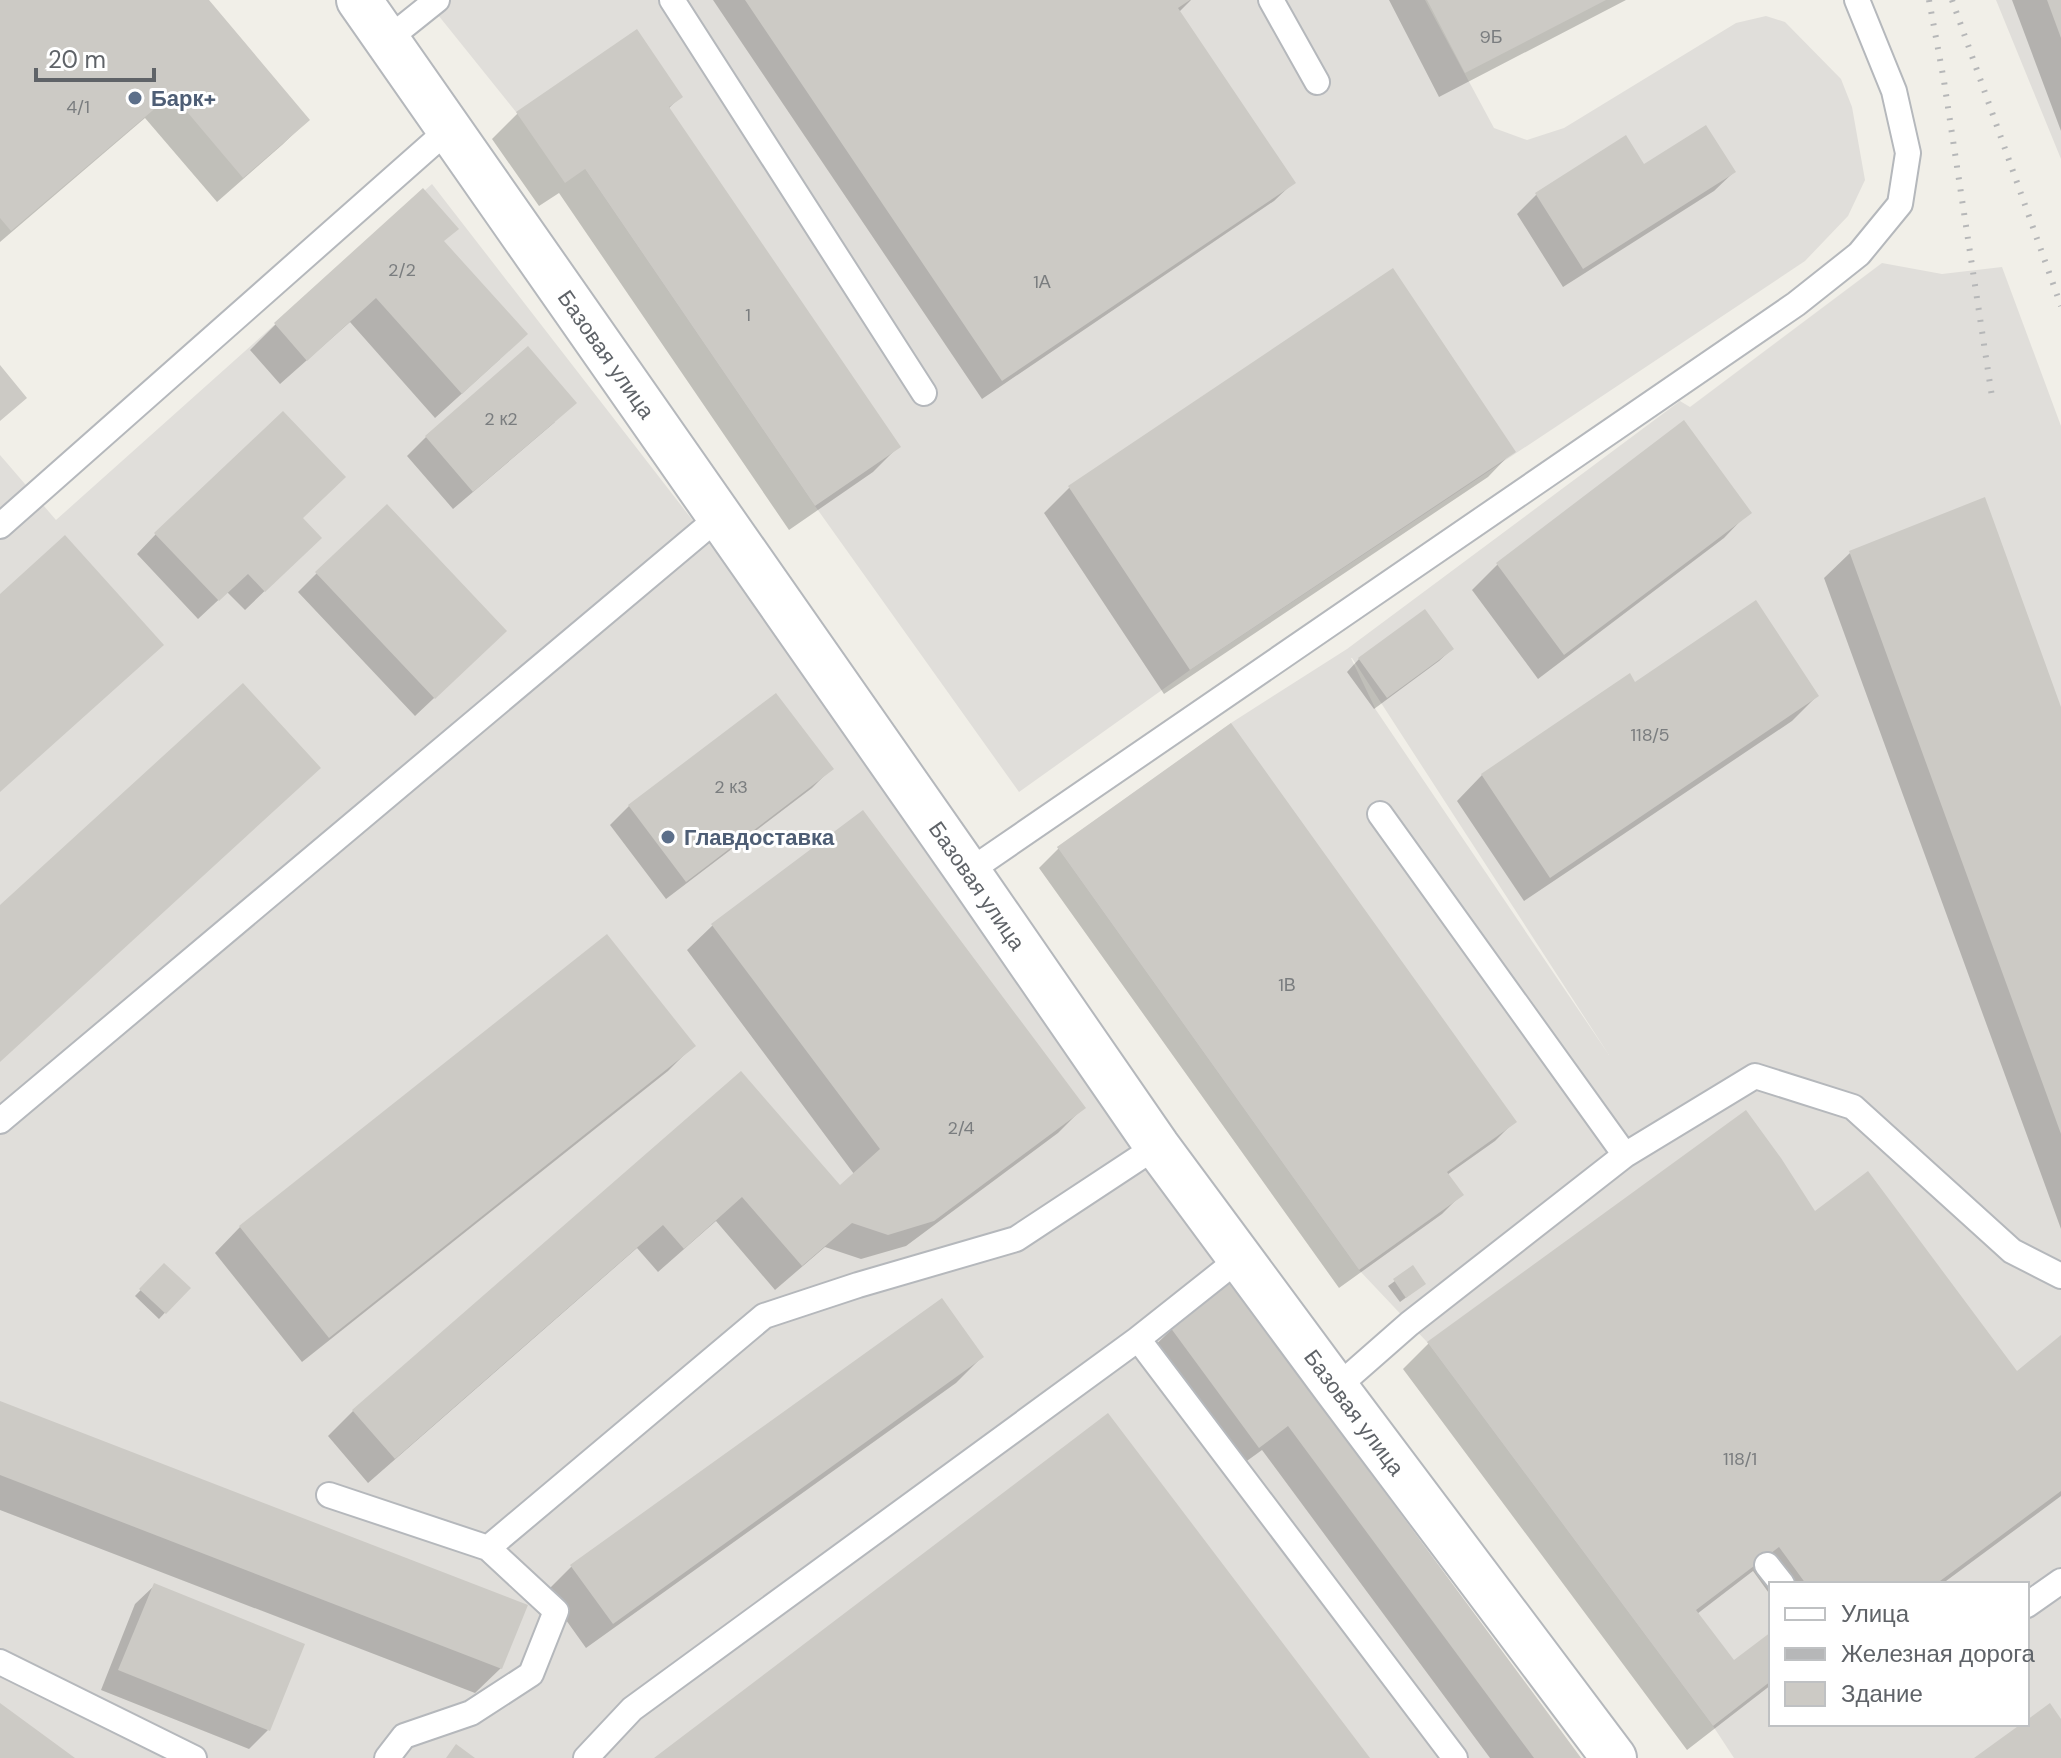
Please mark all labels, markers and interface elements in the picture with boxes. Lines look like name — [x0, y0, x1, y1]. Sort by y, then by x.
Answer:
house number: 9Б — [1479, 25, 1503, 49]
scale bar — [36, 32, 154, 82]
text: 20 m — [48, 44, 106, 75]
place label: Барк+ — [151, 84, 216, 113]
marker: Барк+ — [126, 89, 144, 107]
house number: 4/1 — [66, 95, 90, 119]
house number: 2/2 — [388, 258, 416, 282]
house number: 1А — [1033, 270, 1051, 294]
street label: Базовая улица — [551, 284, 661, 425]
house number: 1 — [745, 303, 751, 327]
house number: 2 к2 — [484, 407, 518, 431]
house number: 118/5 — [1630, 723, 1670, 747]
house number: 2 к3 — [714, 775, 748, 799]
street label: Базовая улица — [922, 816, 1032, 957]
place label: Главдоставка — [684, 823, 835, 852]
marker: Главдоставка — [659, 828, 677, 846]
house number: 1В — [1278, 973, 1296, 997]
house number: 2/4 — [947, 1116, 975, 1140]
street label: Базовая улица — [1297, 1344, 1411, 1482]
house number: 118/1 — [1723, 1447, 1757, 1471]
legend — [1769, 1582, 2029, 1726]
text: Улица — [1841, 1598, 1910, 1629]
text: Железная дорога — [1841, 1638, 2036, 1669]
text: Здание — [1841, 1678, 1923, 1709]

